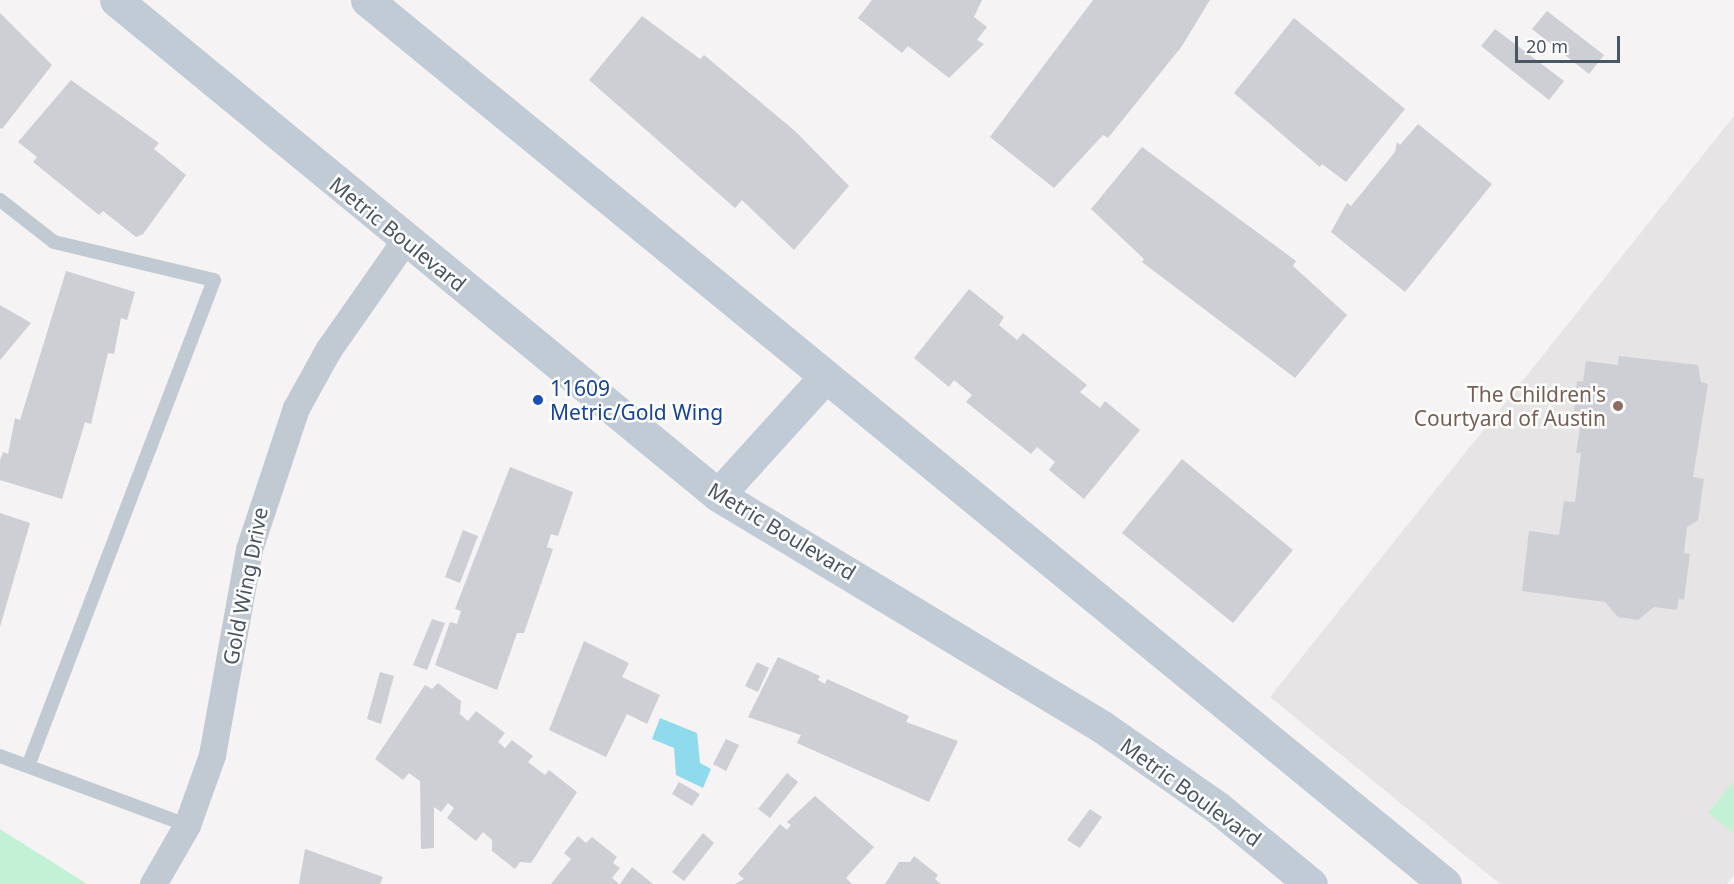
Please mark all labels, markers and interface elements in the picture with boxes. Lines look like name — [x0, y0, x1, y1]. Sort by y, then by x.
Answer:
scale bar — [1518, 24, 1623, 62]
text: 20 m — [1526, 34, 1568, 58]
street label: Metric Boulevard — [325, 171, 471, 297]
place label: 11609 Metric/Gold Wing — [550, 375, 723, 425]
place label: The Children's Courtyard of Austin — [1414, 381, 1606, 431]
marker: 11609 Metric/Gold Wing — [531, 393, 545, 407]
marker: The Children's Courtyard of Austin — [1611, 399, 1625, 413]
street label: Metric Boulevard — [704, 477, 860, 585]
street label: Gold Wing Drive — [217, 505, 273, 667]
street label: Metric Boulevard — [1116, 732, 1266, 852]

